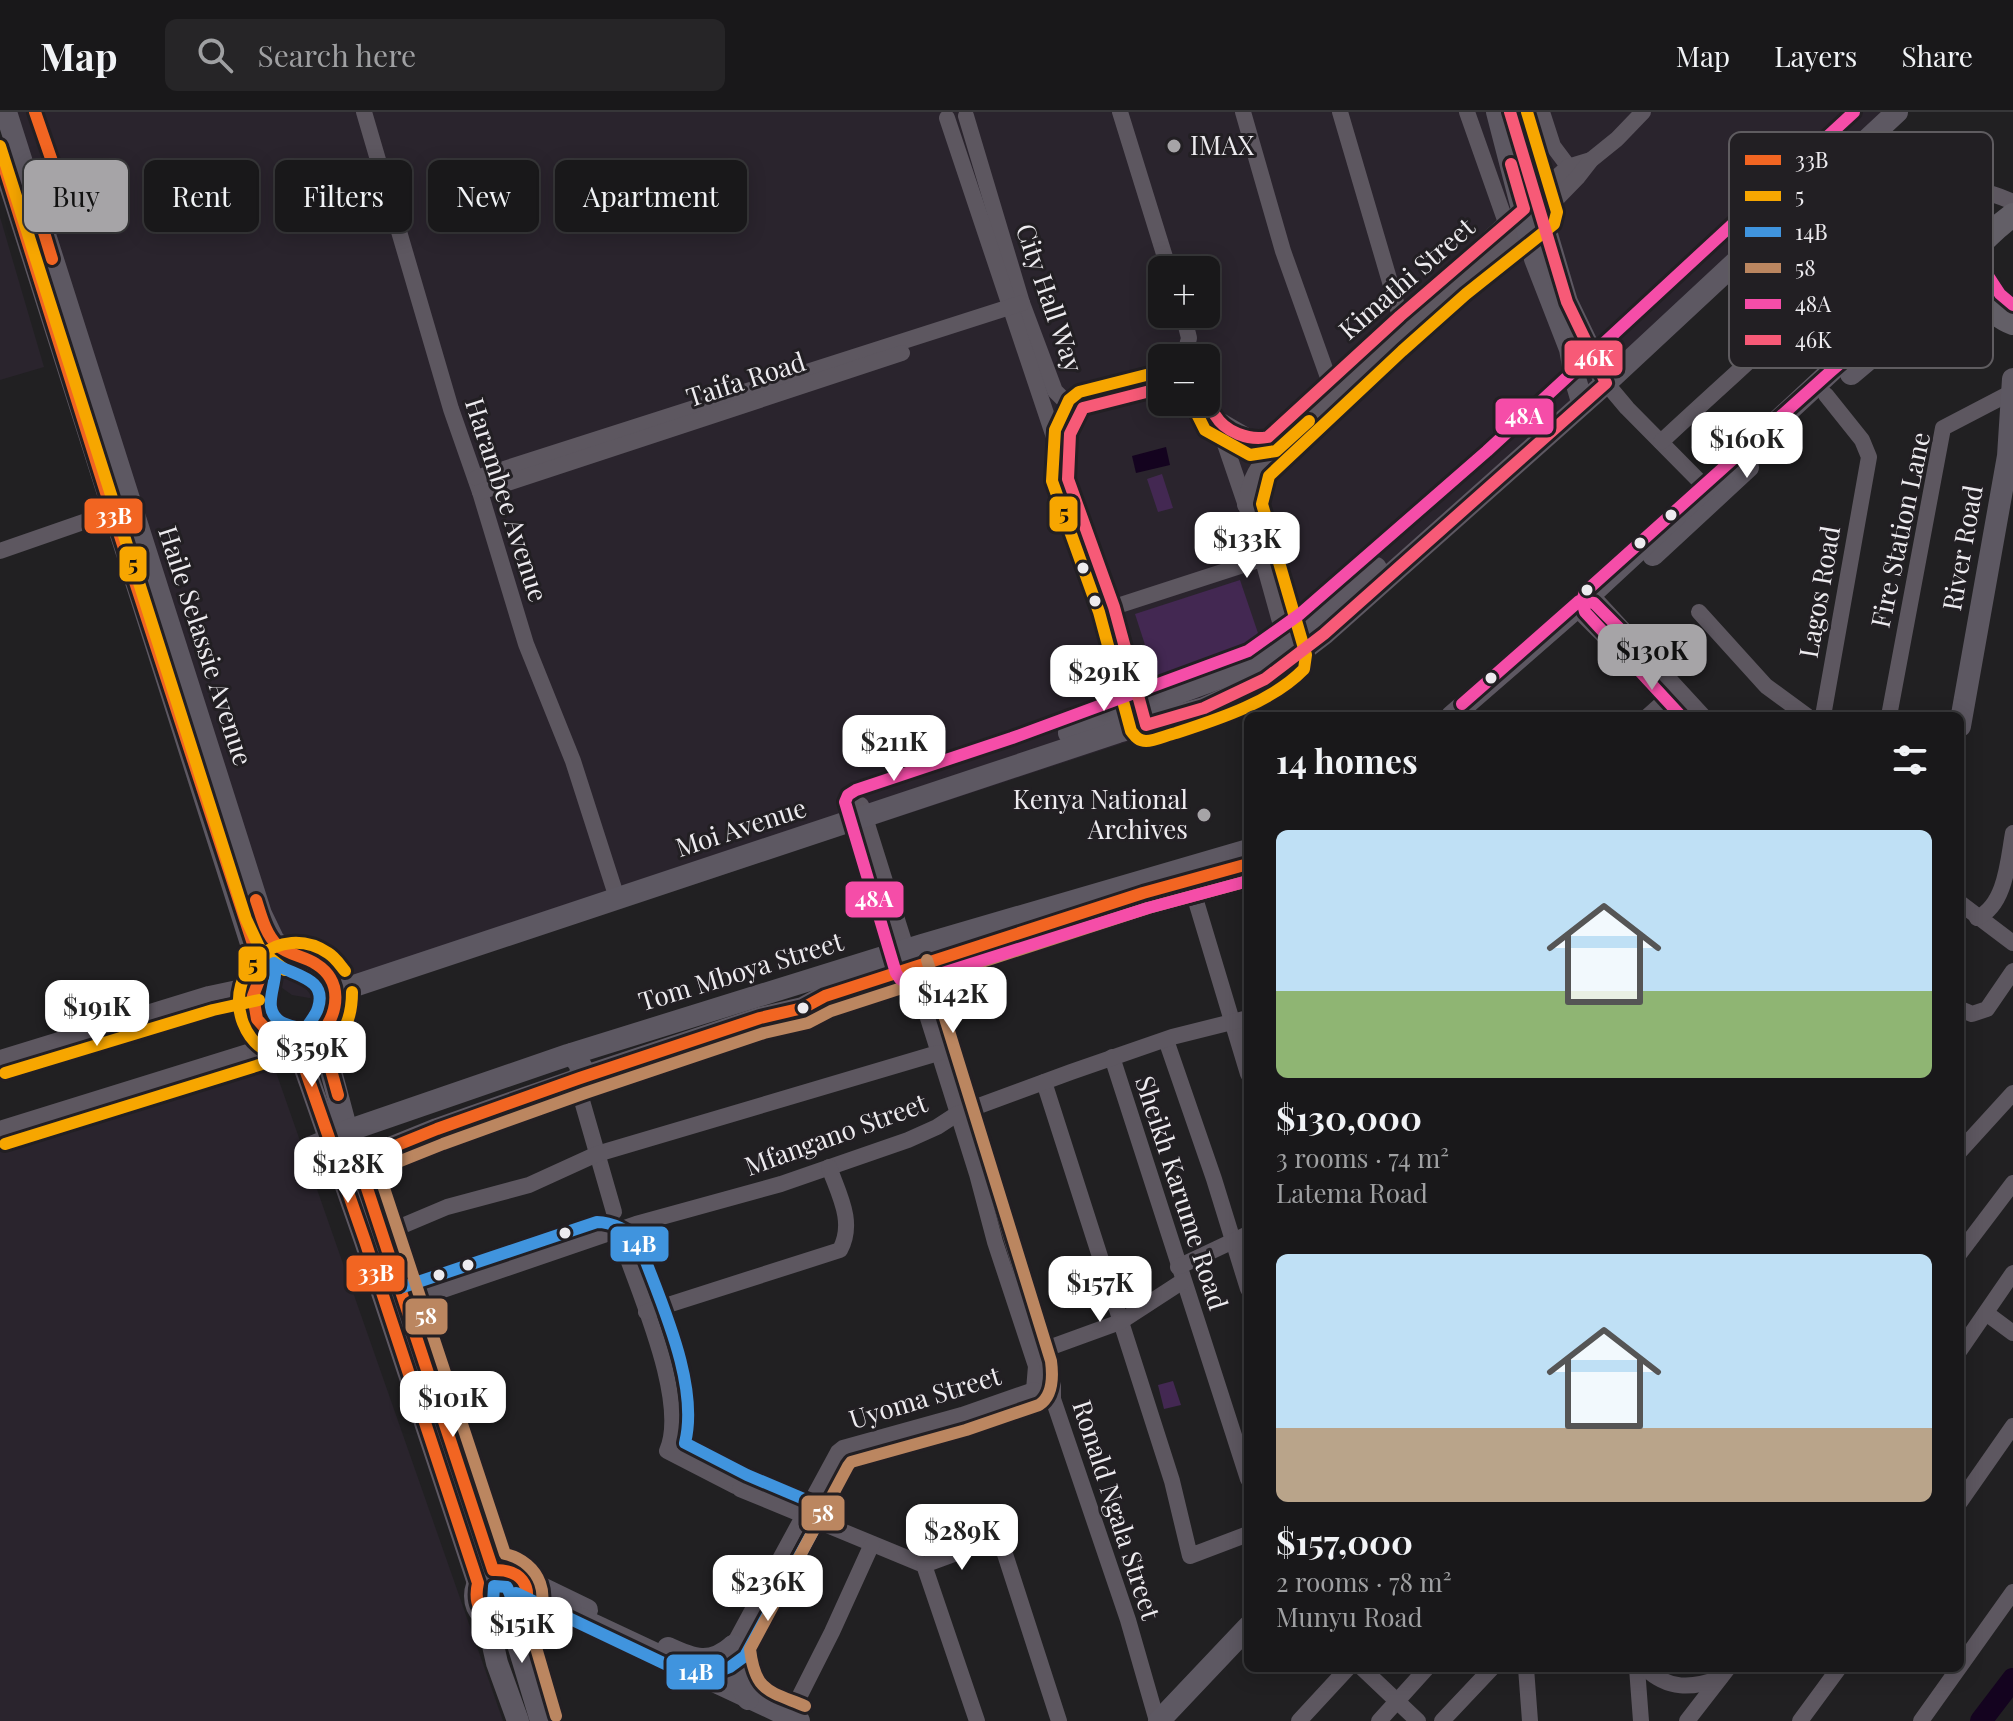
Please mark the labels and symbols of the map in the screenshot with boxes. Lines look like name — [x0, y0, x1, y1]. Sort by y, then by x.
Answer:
place label: IMAX — [1190, 127, 1255, 162]
legend — [1729, 132, 1993, 368]
marker: IMAX — [1165, 137, 1183, 155]
text: 33B — [1795, 144, 1829, 174]
text: 5 — [1795, 180, 1804, 210]
street label: Kimathi Street — [1331, 209, 1482, 347]
text: 14B — [1795, 216, 1828, 246]
street label: City Hall Way — [1009, 219, 1092, 376]
text: 58 — [1795, 252, 1816, 282]
text: 48A — [1795, 288, 1831, 318]
text: 46K — [1795, 324, 1832, 354]
line badge: 46K — [1563, 339, 1624, 377]
text: 46K — [1574, 342, 1614, 372]
street label: Taifa Road — [682, 343, 810, 414]
street label: Harambee Avenue — [458, 393, 557, 606]
line badge: 48A — [1494, 397, 1555, 436]
text: 48A — [1505, 400, 1544, 430]
pin: $160K — [1691, 412, 1803, 480]
street label: Fire Station Lane — [1862, 429, 1937, 631]
street label: River Road — [1933, 482, 1990, 613]
line badge: 5 — [1048, 495, 1079, 533]
line badge: 33B — [83, 497, 144, 535]
text: 5 — [1059, 497, 1069, 527]
text: 33B — [96, 500, 132, 530]
unlabelled marker — [1663, 507, 1679, 523]
pin: $133K — [1191, 512, 1303, 580]
street label: Haile Selassie Avenue — [151, 521, 262, 770]
street label: Lagos Road — [1790, 523, 1847, 660]
unlabelled marker — [1632, 535, 1648, 551]
line badge: 5 — [118, 545, 148, 583]
text: 5 — [128, 548, 138, 578]
unlabelled marker — [1075, 560, 1091, 576]
unlabelled marker — [1579, 582, 1595, 598]
unlabelled marker — [1087, 593, 1103, 609]
pin: $130K — [1596, 624, 1708, 692]
pin: $291K — [1048, 645, 1160, 713]
unlabelled marker — [1483, 670, 1499, 686]
pin: $211K — [838, 715, 950, 783]
place label: Kenya National Archives — [1013, 781, 1188, 846]
street label: Moi Avenue — [671, 789, 810, 864]
marker: Kenya National Archives — [1195, 806, 1213, 824]
line badge: 48A — [844, 880, 905, 919]
text: 48A — [855, 883, 894, 913]
street label: Tom Mboya Street — [634, 923, 848, 1018]
line badge: 5 — [237, 945, 268, 983]
text: 5 — [248, 948, 258, 978]
pin: $142K — [897, 967, 1009, 1035]
pin: $191K — [41, 980, 153, 1048]
unlabelled marker — [795, 1000, 811, 1016]
pin: $359K — [256, 1021, 368, 1089]
street label: Sheikh Karume Road — [1128, 1071, 1237, 1314]
street label: Mfangano Street — [739, 1084, 932, 1183]
pin: $128K — [292, 1137, 404, 1205]
unlabelled marker — [557, 1225, 573, 1241]
line badge: 14B — [609, 1225, 670, 1263]
text: 14B — [622, 1228, 657, 1258]
line badge: 33B — [345, 1254, 406, 1293]
pin: $157K — [1044, 1256, 1156, 1324]
text: 33B — [358, 1257, 394, 1287]
unlabelled marker — [460, 1257, 476, 1273]
unlabelled marker — [431, 1267, 447, 1283]
line badge: 58 — [404, 1297, 449, 1336]
text: 58 — [415, 1300, 437, 1330]
street label: Uyoma Street — [845, 1357, 1005, 1436]
pin: $101K — [397, 1371, 509, 1439]
street label: Ronald Ngala Street — [1065, 1395, 1170, 1625]
line badge: 58 — [800, 1494, 846, 1532]
text: 58 — [812, 1497, 834, 1527]
pin: $289K — [906, 1504, 1018, 1572]
pin: $236K — [712, 1555, 824, 1623]
pin: $151K — [466, 1597, 578, 1665]
line badge: 14B — [665, 1653, 726, 1691]
text: 14B — [679, 1656, 714, 1686]

